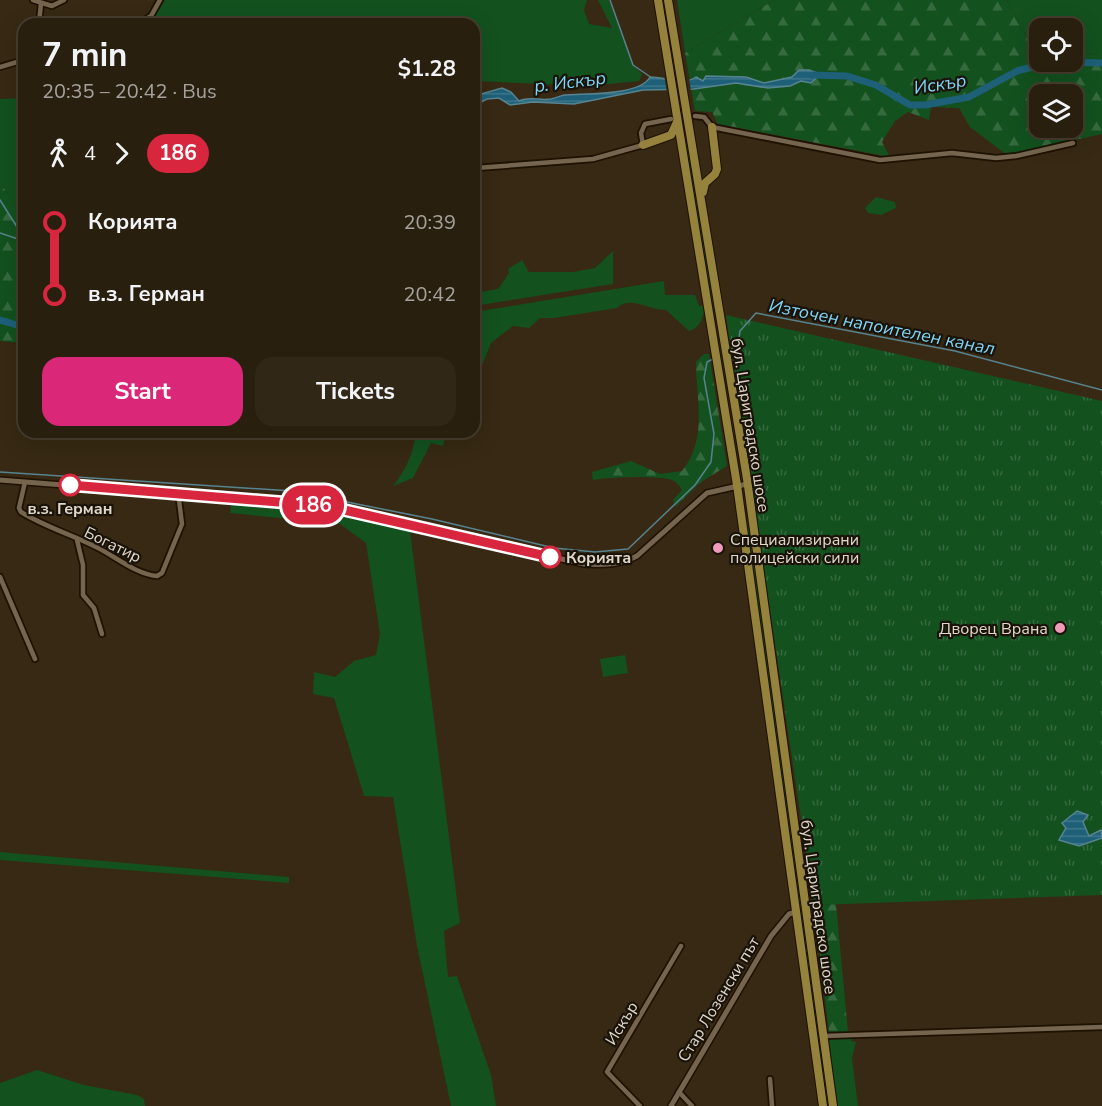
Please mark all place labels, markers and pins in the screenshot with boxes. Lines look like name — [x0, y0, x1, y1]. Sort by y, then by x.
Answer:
marker: в.з. Герман — [59, 474, 81, 496]
place label: в.з. Герман — [27, 498, 113, 520]
place label: Специализирани полицейски сили — [730, 529, 859, 569]
marker: Специализирани полицейски сили — [711, 541, 725, 555]
marker: Корията — [539, 546, 561, 568]
place label: Корията — [566, 547, 631, 569]
place label: Дворец Врана — [939, 618, 1048, 640]
marker: Дворец Врана — [1053, 621, 1067, 635]

